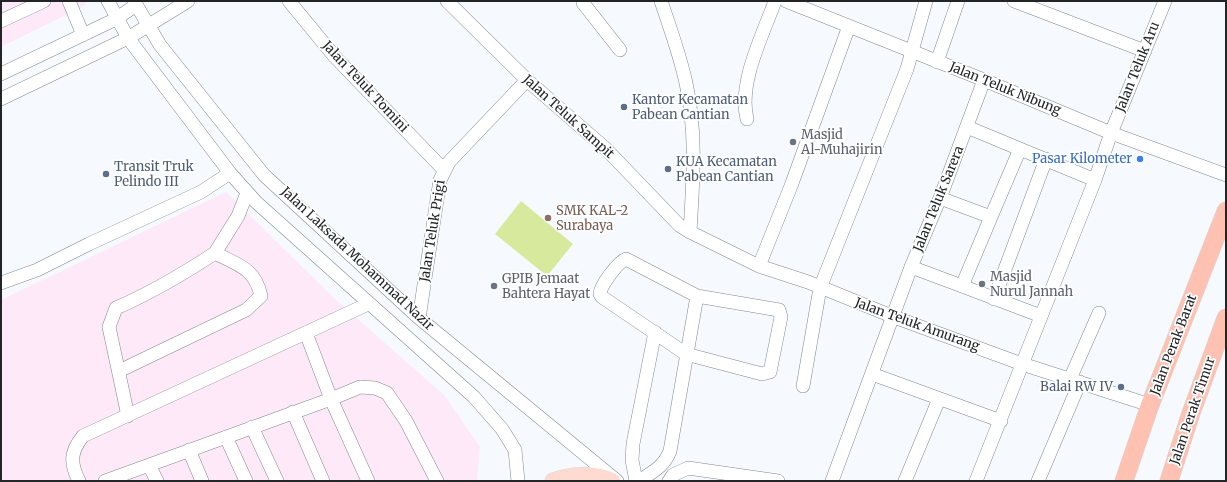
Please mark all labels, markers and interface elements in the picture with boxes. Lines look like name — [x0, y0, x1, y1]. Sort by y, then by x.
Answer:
street label: Jalan Teluk Aru — [1113, 20, 1163, 114]
street label: Jalan Teluk Tomini — [319, 38, 411, 136]
street label: Jalan Teluk Nibung — [947, 59, 1063, 119]
street label: Jalan Teluk Sampit — [519, 72, 617, 162]
place label: Kantor Kecamatan Pabean Cantian — [632, 92, 748, 123]
marker: Kantor Kecamatan Pabean Cantian — [619, 102, 629, 112]
place label: Masjid Al-Muhajirin — [801, 127, 883, 158]
marker: Masjid Al-Muhajirin — [788, 137, 798, 147]
street label: Jalan Teluk Sarera — [911, 144, 967, 254]
place label: Pasar Kilometer — [1032, 151, 1132, 167]
place label: KUA Kecamatan Pabean Cantian — [676, 154, 777, 185]
marker: Pasar Kilometer — [1135, 154, 1145, 164]
place label: Transit Truk Pelindo III — [114, 159, 194, 190]
marker: KUA Kecamatan Pabean Cantian — [663, 164, 673, 174]
marker: Transit Truk Pelindo III — [101, 169, 111, 179]
street label: Jalan Teluk Prigi — [417, 179, 449, 283]
street label: Jalan Laksada Mohammad Nazir — [277, 184, 437, 334]
place label: SMK KAL-2 Surabaya — [556, 203, 628, 234]
marker: SMK KAL-2 Surabaya — [543, 213, 553, 223]
place label: Masjid Nurul Jannah — [990, 269, 1073, 300]
place label: GPIB Jemaat Bahtera Hayat — [502, 271, 590, 302]
marker: Masjid Nurul Jannah — [977, 279, 987, 289]
marker: GPIB Jemaat Bahtera Hayat — [489, 281, 499, 291]
street label: Jalan Perak Barat — [1148, 292, 1200, 398]
street label: Jalan Teluk Amurang — [852, 295, 982, 355]
street label: Jalan Perak Timur — [1167, 355, 1219, 467]
place label: Balai RW IV — [1040, 379, 1113, 395]
marker: Balai RW IV — [1116, 382, 1126, 392]

